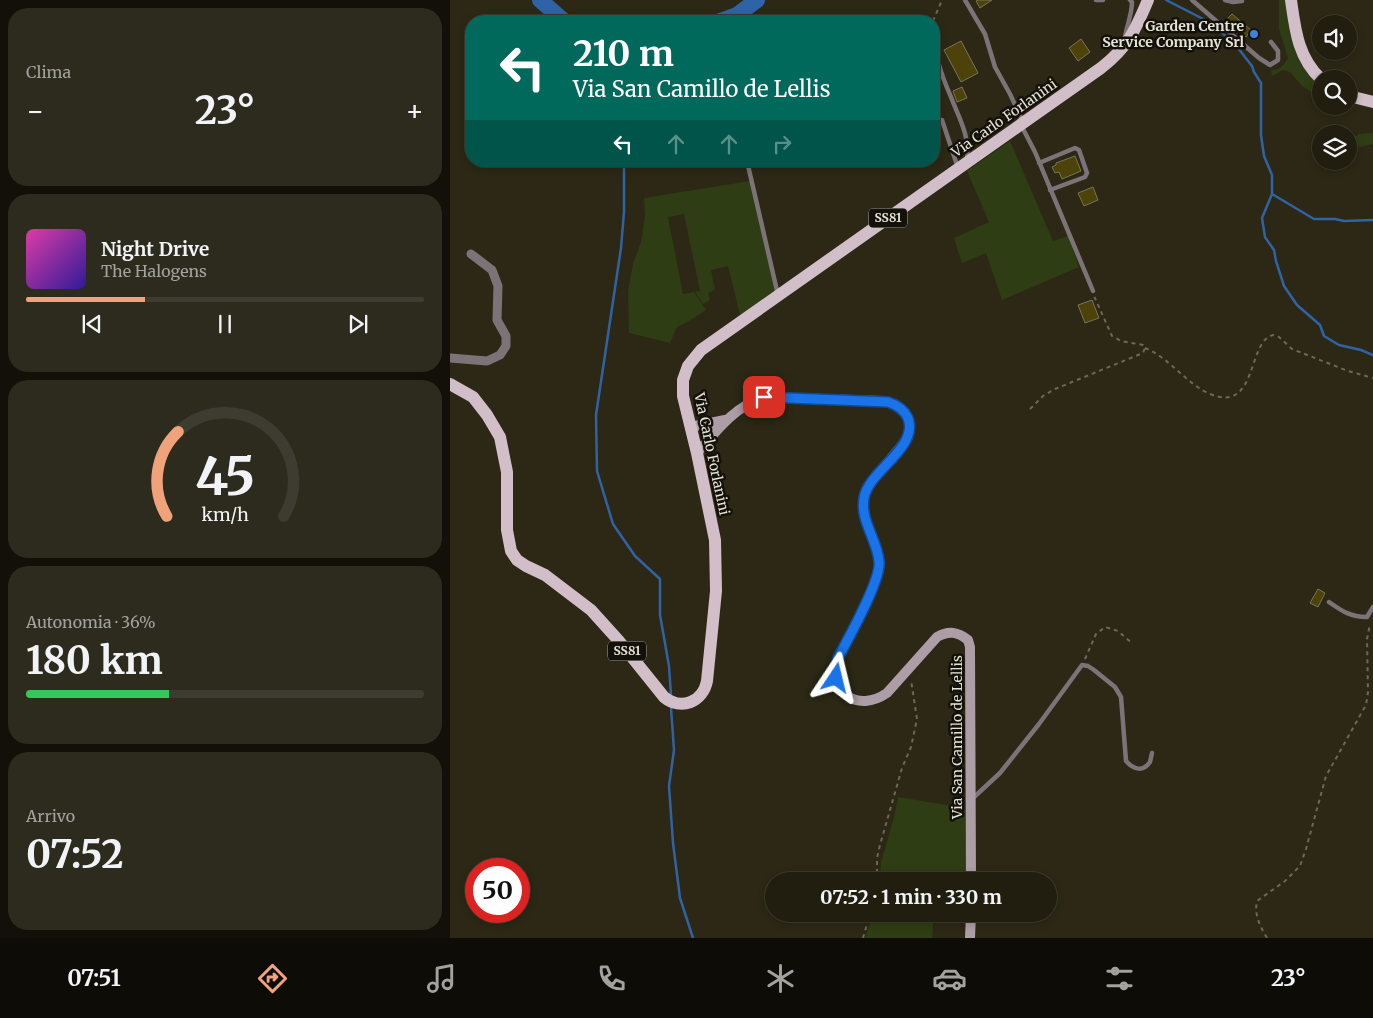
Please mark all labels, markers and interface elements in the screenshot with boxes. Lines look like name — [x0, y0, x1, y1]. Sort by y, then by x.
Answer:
map controls — [1312, 15, 1357, 170]
button: sound — [1312, 15, 1357, 60]
place label: Garden Centre Service Company Srl — [1102, 17, 1244, 51]
marker: Garden Centre Service Company Srl — [1248, 28, 1260, 40]
text: 210 m — [573, 32, 674, 76]
icon: left — [490, 35, 555, 100]
text: Clima — [26, 62, 71, 82]
button: search — [1312, 70, 1357, 115]
text: Via San Camillo de Lellis — [573, 75, 831, 103]
street label: Via Carlo Forlanini — [947, 75, 1061, 162]
text: 23° — [195, 87, 255, 134]
text: − — [26, 93, 45, 129]
text: + — [405, 93, 424, 129]
button: layers — [1312, 125, 1357, 170]
icon: left — [609, 130, 637, 158]
icon: ahead — [662, 130, 690, 158]
icon: ahead — [715, 130, 743, 158]
icon: right — [768, 130, 796, 158]
road number: SS81 — [869, 208, 907, 228]
text: Night Drive — [101, 237, 209, 261]
text: The Halogens — [101, 261, 207, 281]
icon: previous — [78, 310, 106, 338]
icon: pause — [211, 310, 239, 338]
icon: next — [344, 310, 372, 338]
pin — [743, 376, 785, 418]
icon: arrive — [750, 383, 778, 411]
street label: Via Carlo Forlanini — [690, 390, 734, 517]
text: 45 — [195, 444, 255, 509]
text: km/h — [201, 503, 249, 526]
text: Autonomia · 36% — [26, 612, 155, 632]
text: 180 km — [26, 637, 163, 684]
road number: SS81 — [608, 641, 646, 660]
position arrow — [809, 651, 861, 703]
street label: Via San Camillo de Lellis — [948, 655, 966, 820]
text: Arrivo — [26, 806, 75, 826]
text: 07:52 — [26, 831, 124, 878]
speed limit sign: 50 — [465, 858, 530, 923]
text: 07:52 · 1 min · 330 m — [820, 885, 1002, 909]
icon: directions — [255, 961, 290, 996]
icon: music — [424, 961, 459, 996]
icon: phone — [594, 961, 629, 996]
icon: climate — [763, 961, 798, 996]
icon: car — [932, 961, 967, 996]
icon: filters — [1102, 961, 1137, 996]
text: 07:51 — [67, 964, 121, 992]
text: 23° — [1271, 964, 1306, 992]

